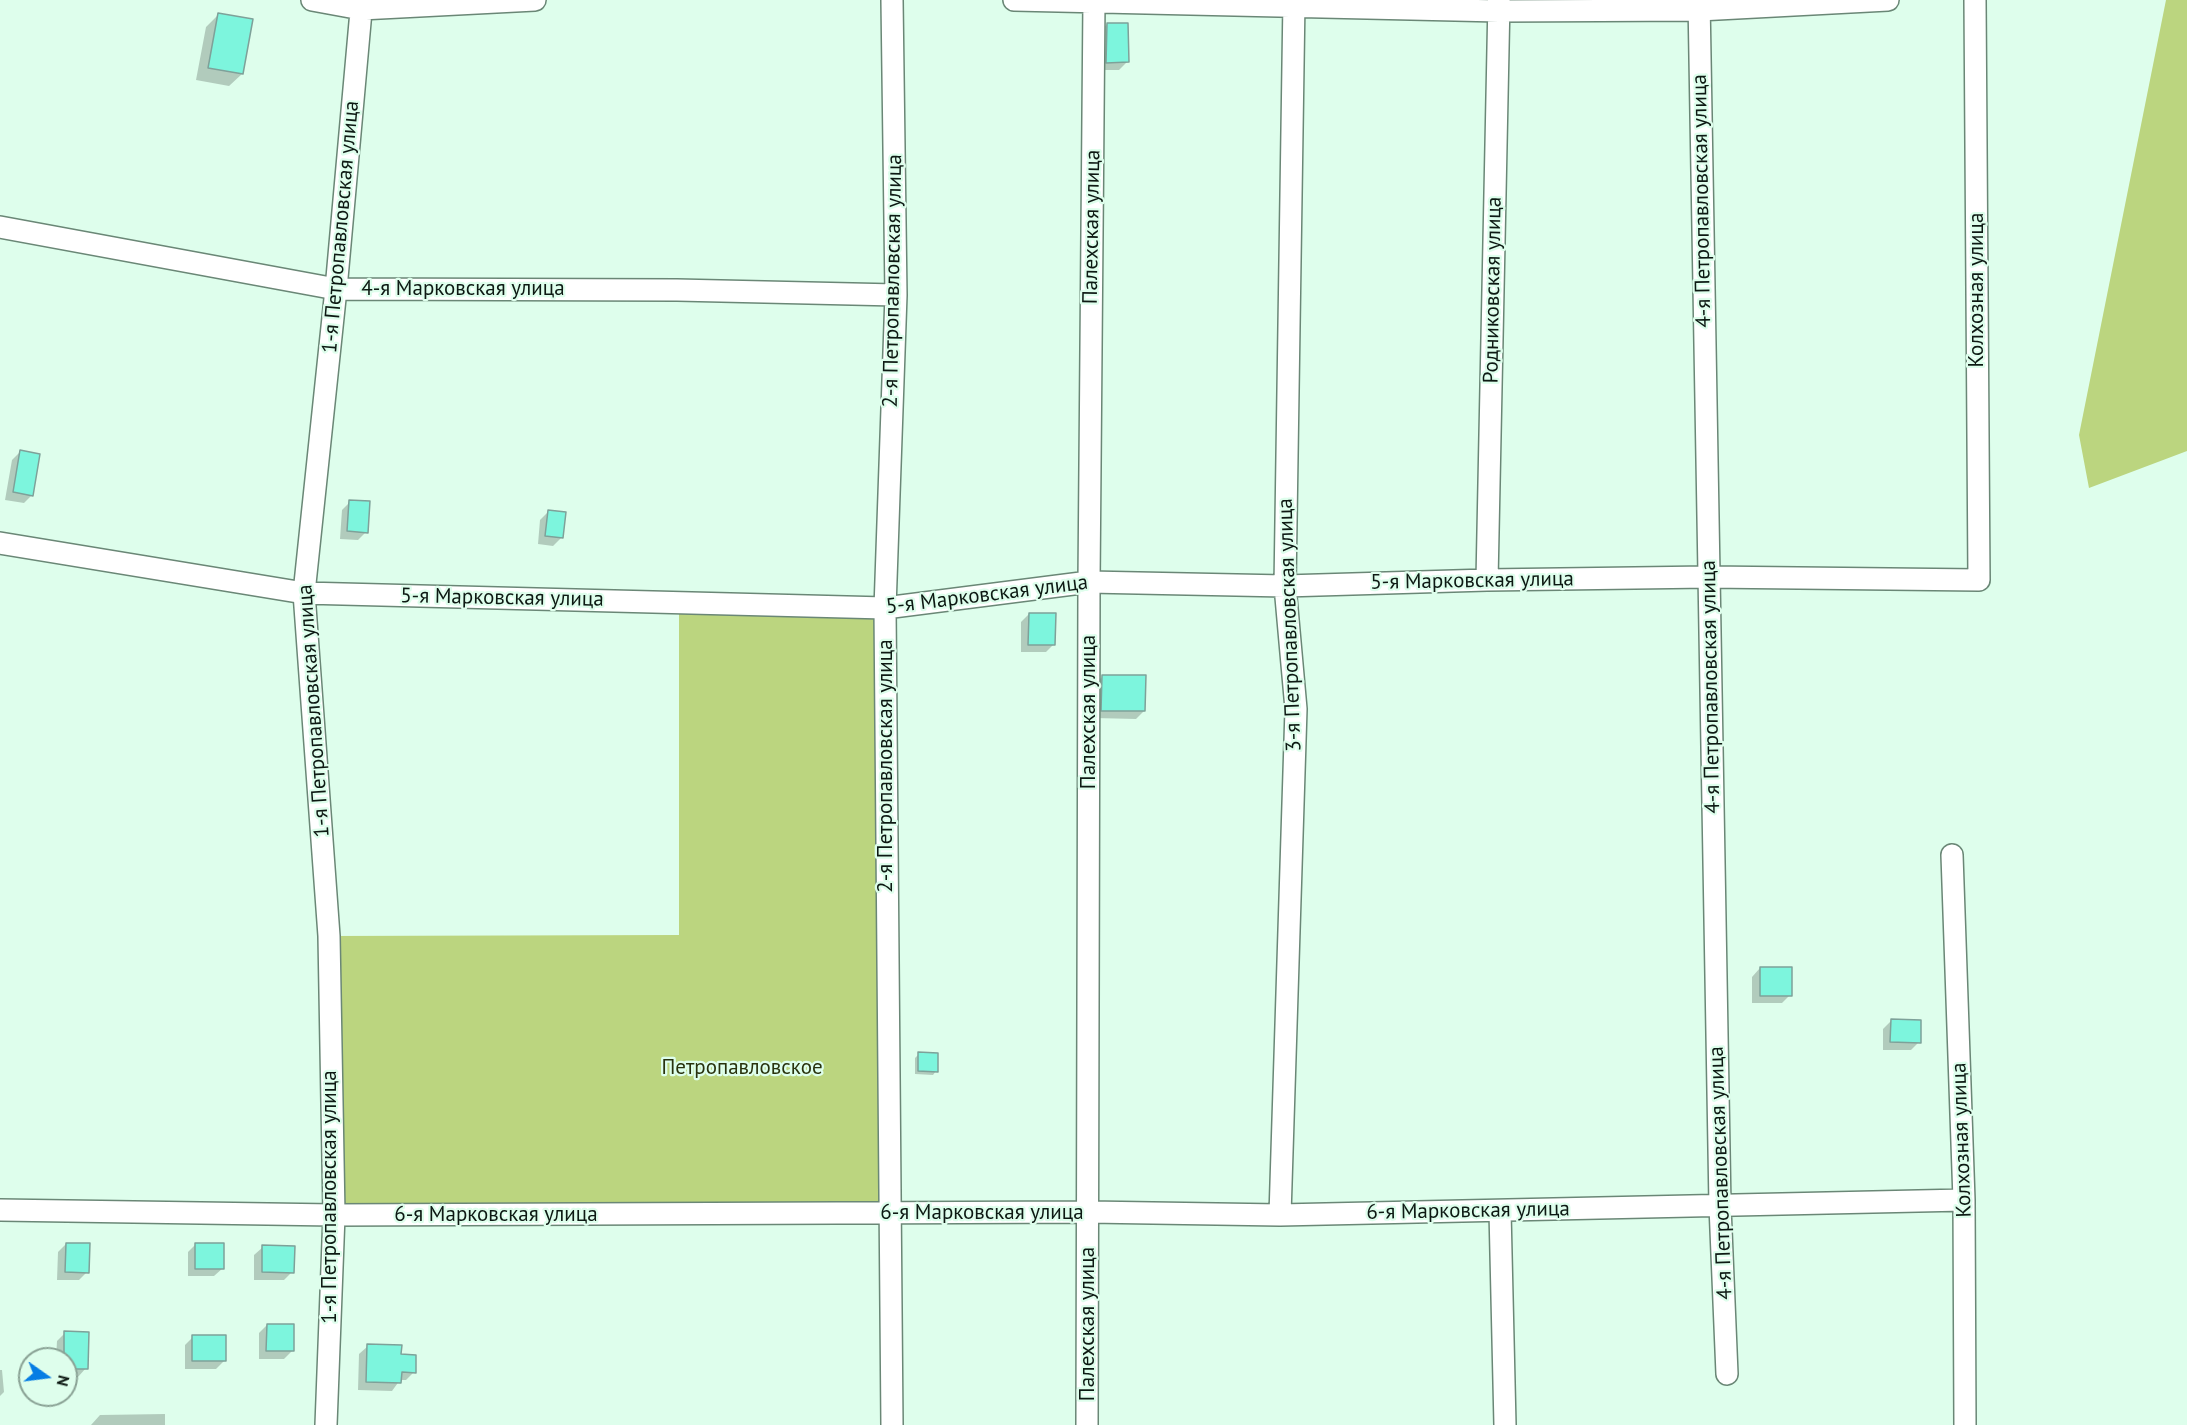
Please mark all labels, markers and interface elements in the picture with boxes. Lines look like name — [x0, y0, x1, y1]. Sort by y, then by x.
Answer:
street label: 4-я Петропавловская улица — [1687, 74, 1717, 328]
street label: 1-я Петропавловская улица — [317, 100, 365, 354]
street label: Палехская улица — [1078, 150, 1106, 304]
street label: 2-я Петропавловская улица — [878, 154, 908, 408]
street label: Родниковская улица — [1479, 196, 1507, 384]
street label: Колхозная улица — [1964, 213, 1990, 367]
street label: 4-я Марковская улица — [361, 276, 565, 302]
street label: 3-я Петропавловская улица — [1273, 498, 1307, 752]
street label: 4-я Петропавловская улица — [1696, 560, 1726, 814]
street label: 5-я Марковская улица — [1370, 567, 1574, 595]
street label: 5-я Марковская улица — [884, 570, 1090, 620]
street label: 1-я Петропавловская улица — [293, 584, 335, 838]
street label: 5-я Марковская улица — [400, 584, 604, 612]
street label: Палехская улица — [1076, 635, 1102, 789]
street label: 2-я Петропавловская улица — [873, 639, 899, 893]
street label: 4-я Петропавловская улица — [1704, 1046, 1738, 1300]
park label: Петропавловское — [661, 1055, 823, 1081]
street label: Колхозная улица — [1947, 1062, 1977, 1218]
street label: 1-я Петропавловская улица — [317, 1070, 343, 1324]
street label: 6-я Марковская улица — [1366, 1197, 1570, 1225]
street label: 6-я Марковская улица — [880, 1200, 1084, 1226]
street label: 6-я Марковская улица — [394, 1202, 598, 1228]
street label: Палехская улица — [1075, 1247, 1101, 1401]
north arrow — [18, 1347, 78, 1407]
text: N — [53, 1373, 75, 1388]

